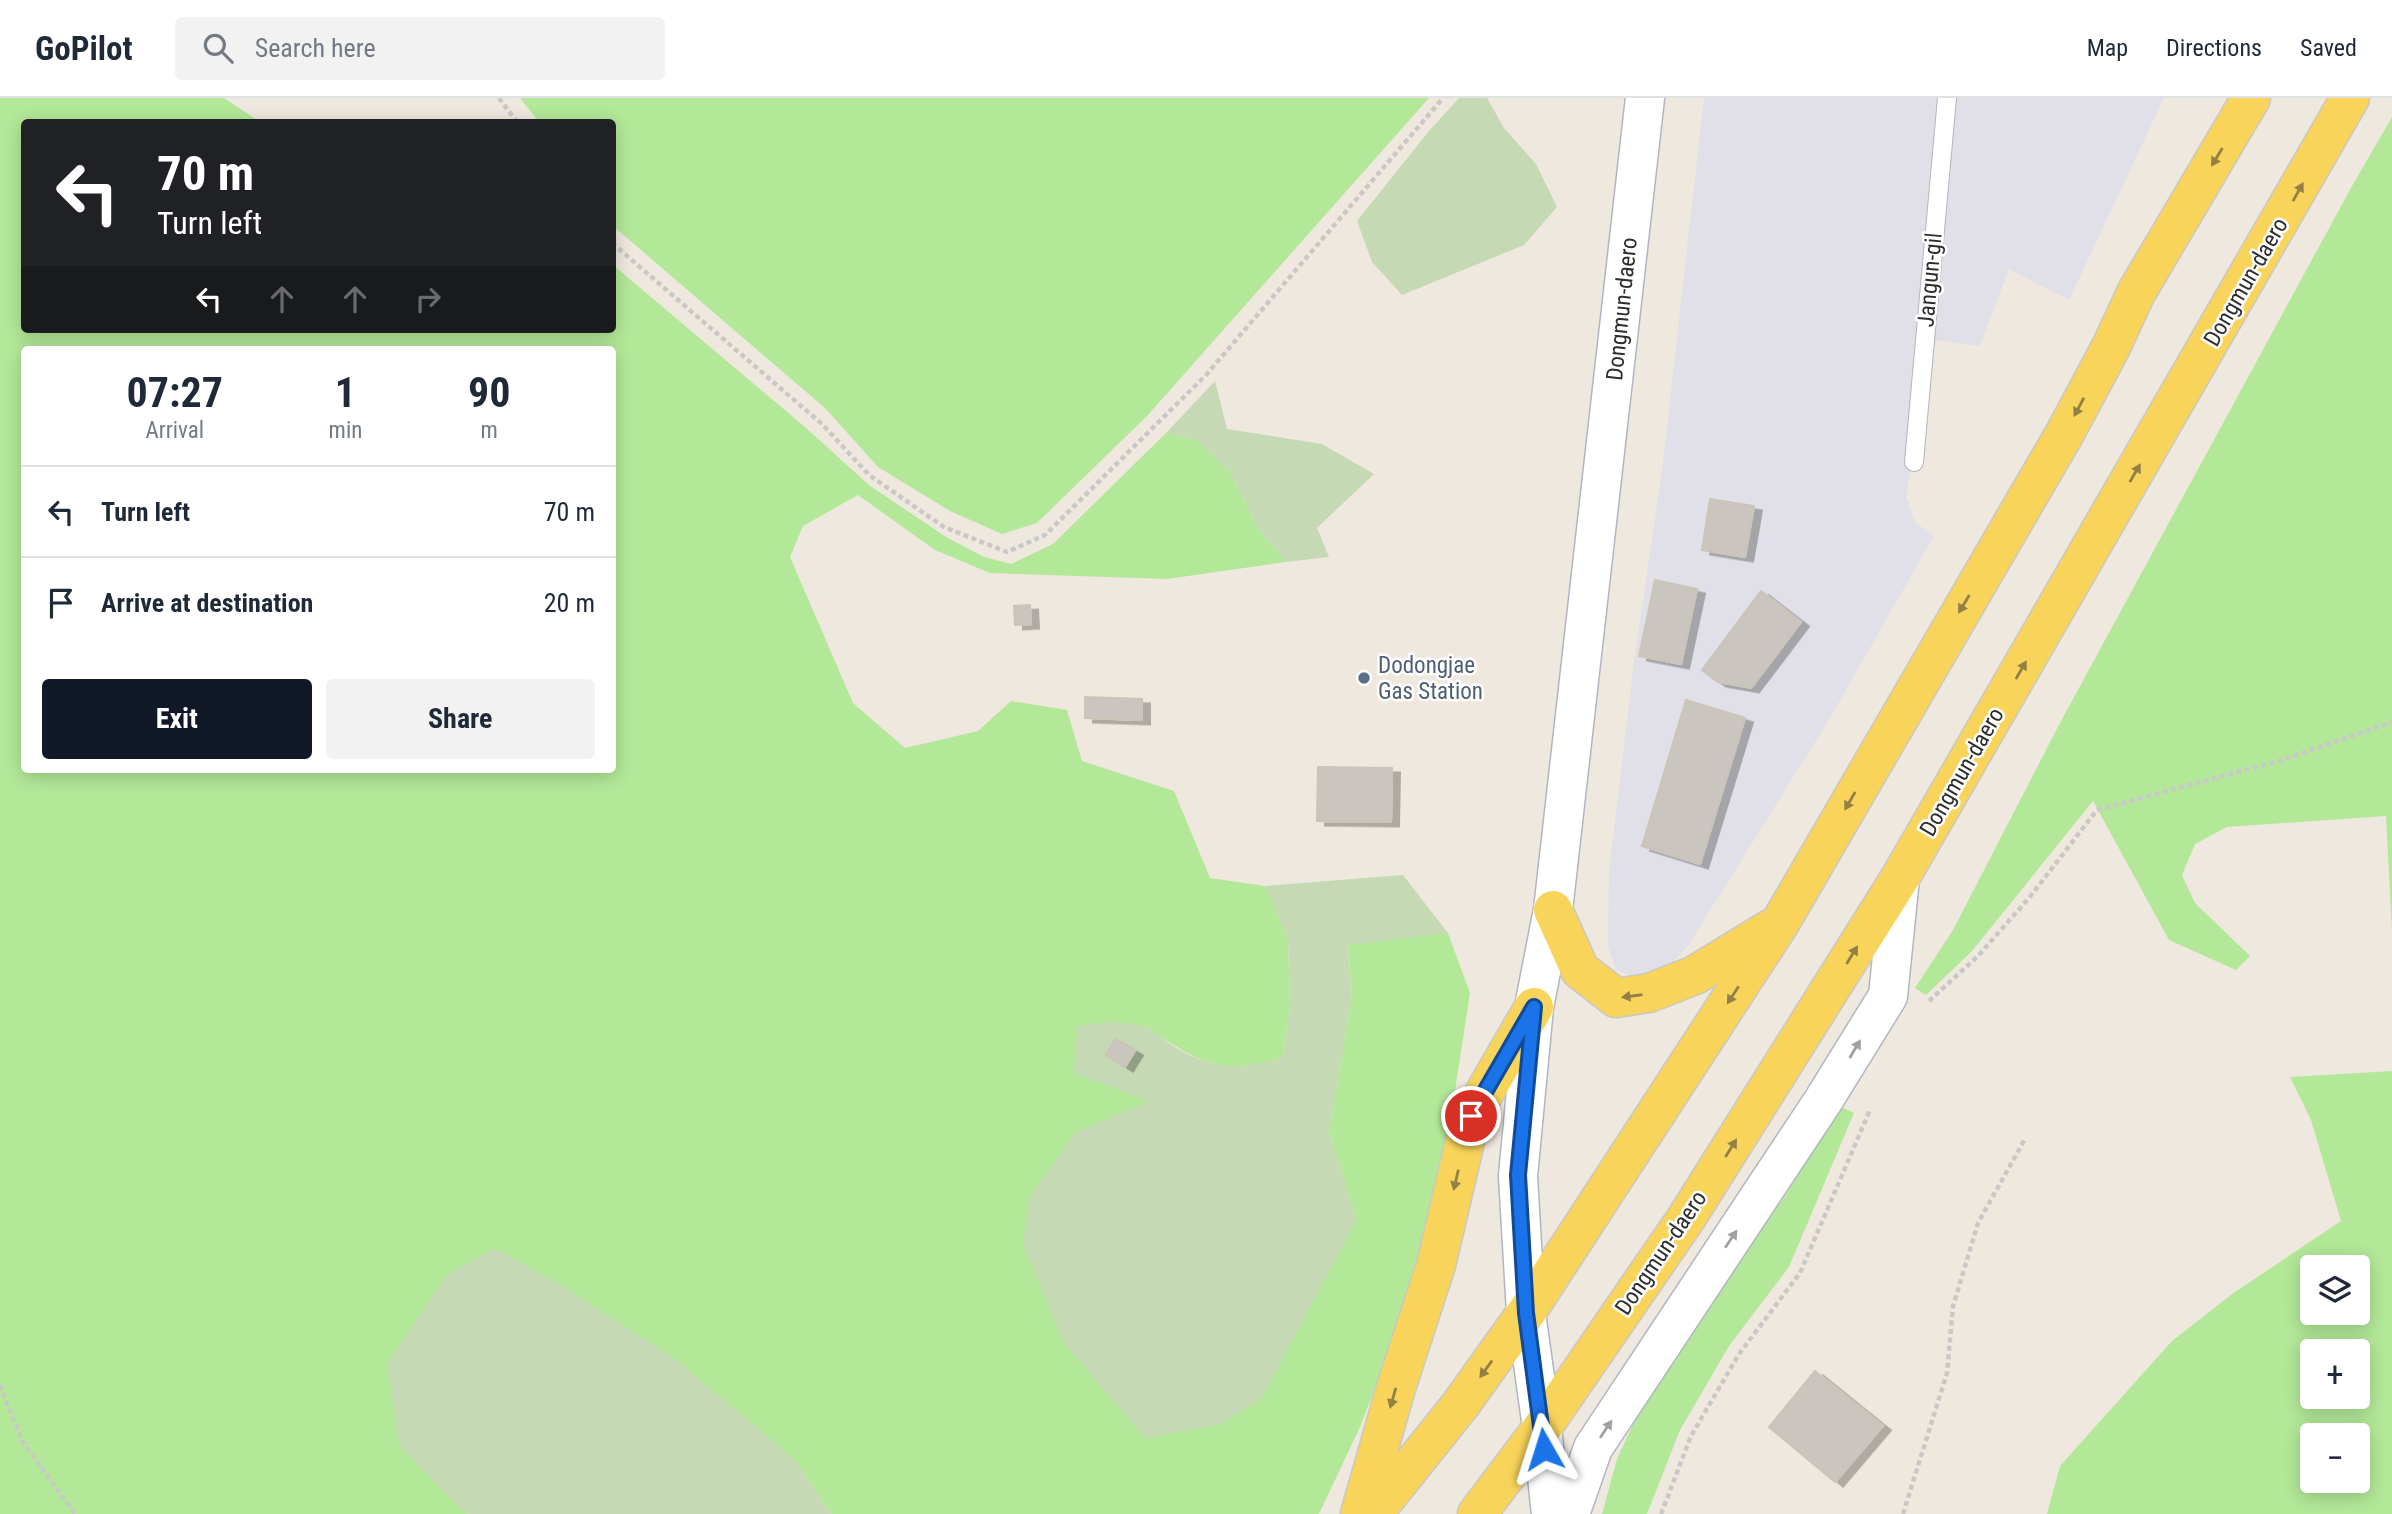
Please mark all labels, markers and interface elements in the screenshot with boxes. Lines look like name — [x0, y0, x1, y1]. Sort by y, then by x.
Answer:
search box — [175, 17, 665, 80]
text: GoPilot — [35, 29, 133, 68]
icon: search — [199, 29, 237, 67]
text: Search here — [255, 33, 376, 63]
text: Map — [2087, 34, 2128, 62]
text: Directions — [2166, 34, 2262, 62]
text: Saved — [2300, 34, 2357, 62]
text: 70 m — [157, 145, 254, 202]
icon: left — [42, 147, 133, 238]
one-way arrow — [2210, 147, 2223, 166]
one-way arrow — [2292, 182, 2304, 201]
text: Turn left — [157, 204, 262, 242]
street label: Dongmun-daero — [2198, 213, 2294, 351]
street label: Jangun-gil — [1912, 232, 1948, 328]
street label: Dongmun-daero — [1601, 236, 1643, 382]
icon: left — [190, 280, 228, 318]
icon: ahead — [263, 280, 301, 318]
icon: ahead — [336, 280, 374, 318]
icon: right — [409, 280, 447, 318]
text: 07:27 — [127, 368, 223, 417]
text: 1 — [335, 368, 356, 417]
text: 90 — [468, 368, 510, 417]
one-way arrow — [2073, 397, 2084, 417]
text: Arrival — [146, 417, 204, 444]
text: min — [329, 417, 362, 444]
text: m — [480, 417, 498, 444]
one-way arrow — [2129, 464, 2141, 483]
icon: left — [42, 493, 80, 531]
text: Turn left — [101, 497, 190, 527]
text: 70 m — [544, 497, 595, 527]
icon: arrive — [42, 584, 80, 622]
text: Arrive at destination — [101, 588, 313, 618]
text: 20 m — [544, 588, 595, 618]
one-way arrow — [1958, 594, 1970, 613]
place label: Dodongjae Gas Station — [1378, 652, 1483, 705]
one-way arrow — [2015, 661, 2027, 680]
marker: Dodongjae Gas Station — [1356, 670, 1372, 686]
button: Exit — [42, 679, 312, 759]
button: Share — [326, 679, 595, 759]
street label: Dongmun-daero — [1914, 703, 2010, 841]
one-way arrow — [1844, 791, 1856, 810]
one-way arrow — [1845, 945, 1858, 965]
one-way arrow — [1726, 985, 1739, 1005]
one-way arrow — [1621, 990, 1643, 1001]
one-way arrow — [1849, 1039, 1862, 1058]
pin — [1441, 1086, 1501, 1146]
icon: arrive — [1452, 1097, 1490, 1135]
one-way arrow — [1724, 1138, 1737, 1157]
one-way arrow — [1451, 1169, 1462, 1191]
street label: Dongmun-daero — [1610, 1186, 1712, 1320]
one-way arrow — [1725, 1230, 1738, 1249]
map controls — [2300, 1255, 2370, 1493]
button: layers — [2300, 1255, 2370, 1325]
button: + — [2300, 1339, 2370, 1409]
one-way arrow — [1480, 1360, 1494, 1378]
one-way arrow — [1387, 1387, 1398, 1409]
position arrow — [1507, 1412, 1581, 1486]
one-way arrow — [1599, 1419, 1612, 1439]
button: − — [2300, 1423, 2370, 1493]

